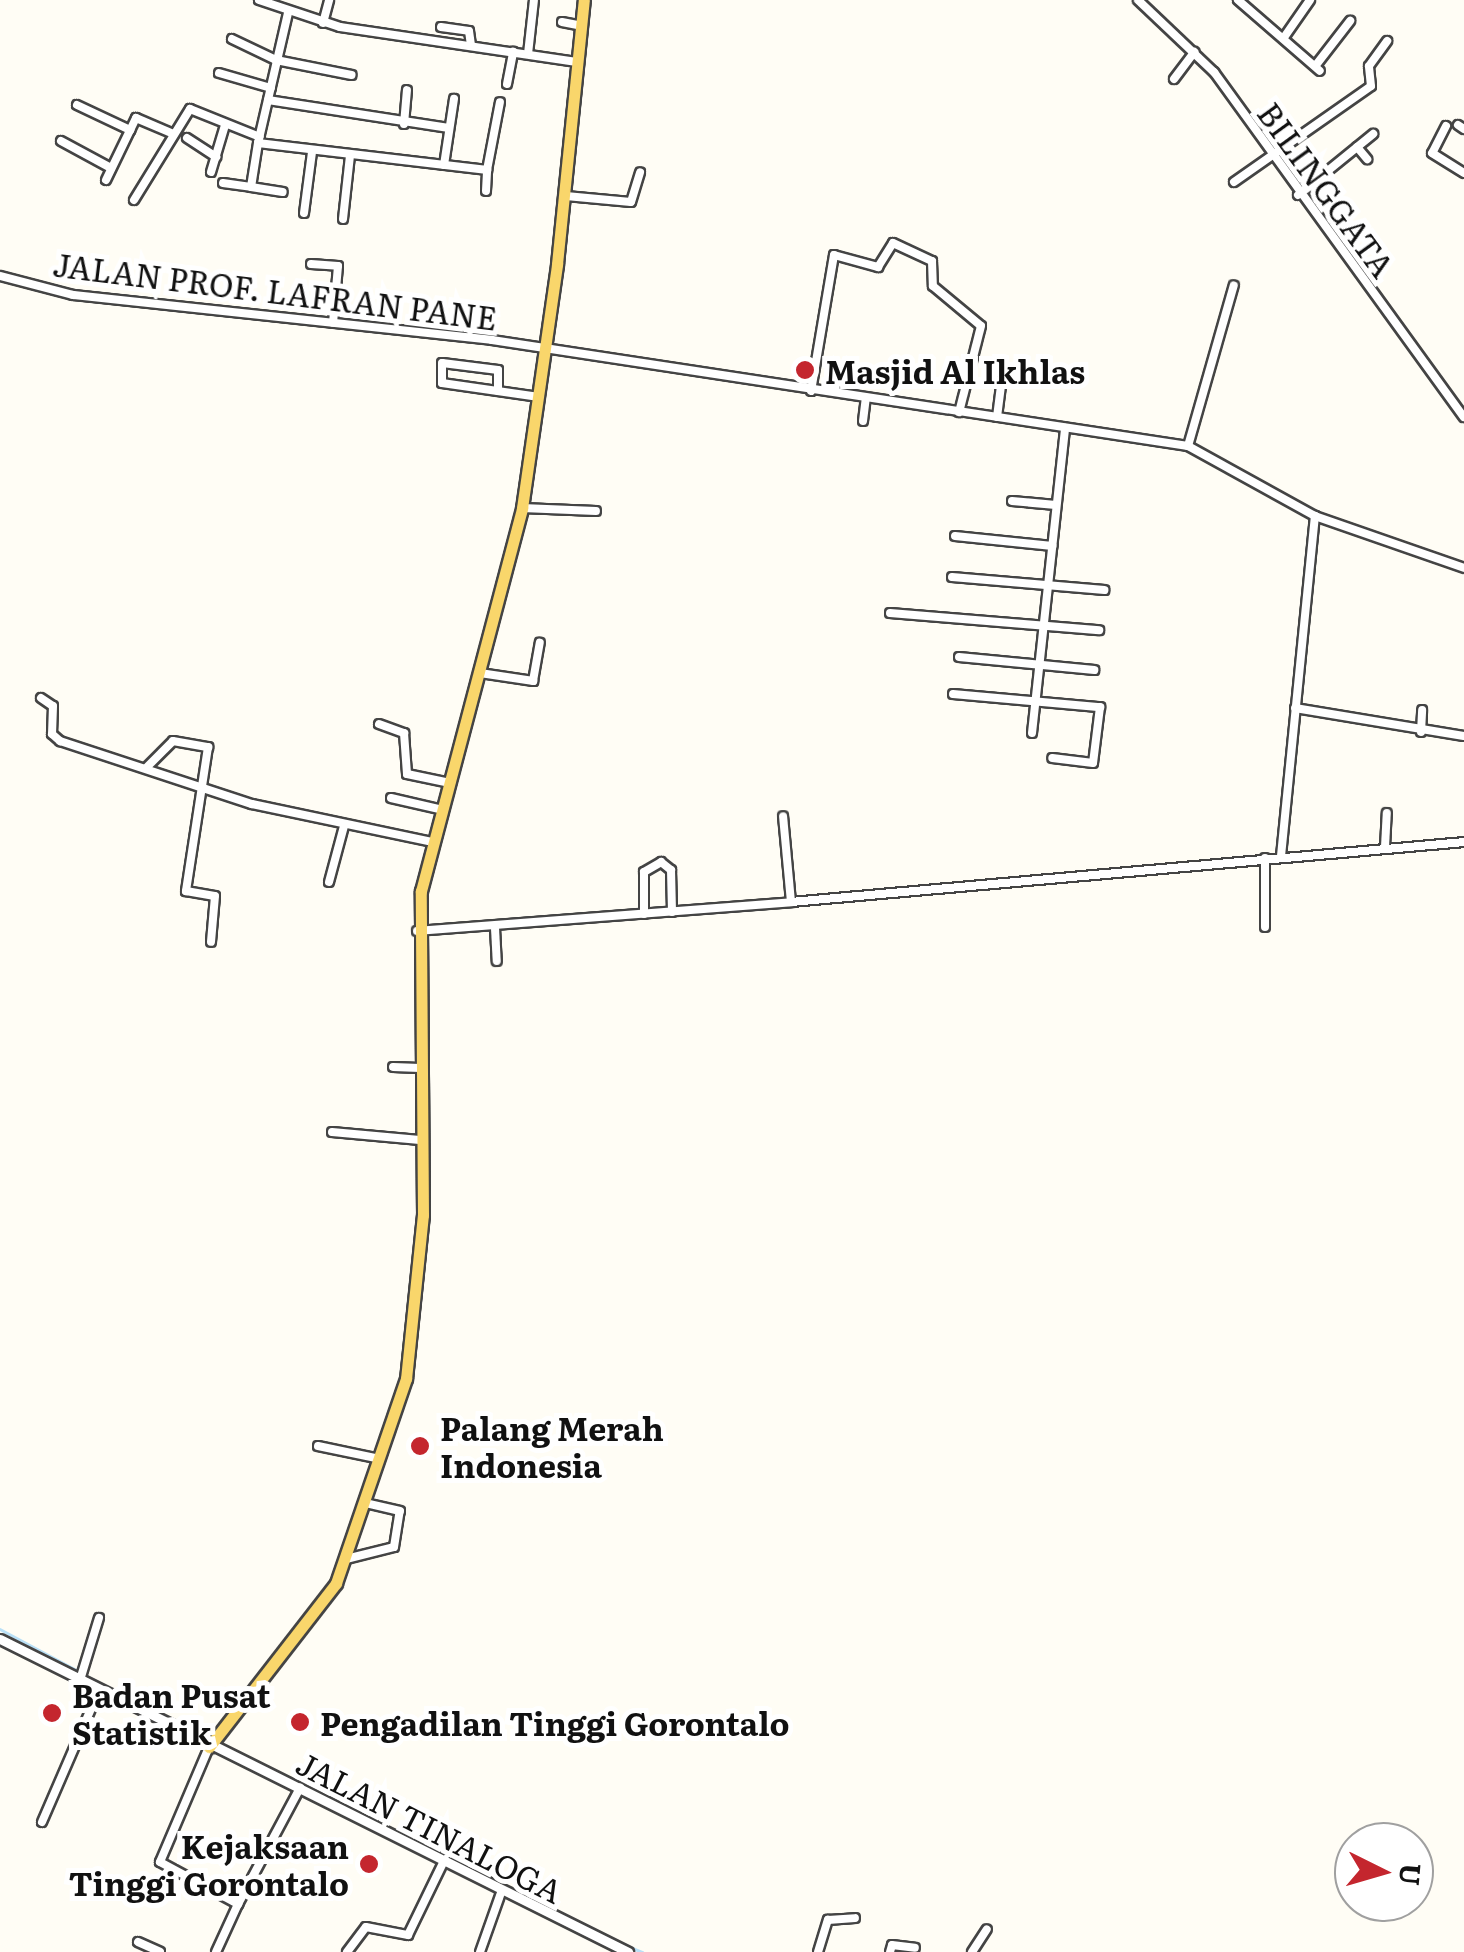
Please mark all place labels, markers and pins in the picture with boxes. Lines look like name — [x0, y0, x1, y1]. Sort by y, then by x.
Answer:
place label: Masjid Al Ikhlas — [825, 351, 1085, 389]
marker: Masjid Al Ikhlas — [794, 359, 816, 381]
place label: Palang Merah Indonesia — [440, 1409, 664, 1484]
marker: Palang Merah Indonesia — [409, 1435, 431, 1457]
place label: Badan Pusat Statistik — [72, 1676, 270, 1751]
marker: Badan Pusat Statistik — [41, 1702, 63, 1724]
place label: Pengadilan Tinggi Gorontalo — [320, 1703, 790, 1741]
marker: Pengadilan Tinggi Gorontalo — [289, 1711, 311, 1733]
place label: Kejaksaan Tinggi Gorontalo — [69, 1827, 349, 1902]
marker: Kejaksaan Tinggi Gorontalo — [358, 1853, 380, 1875]

